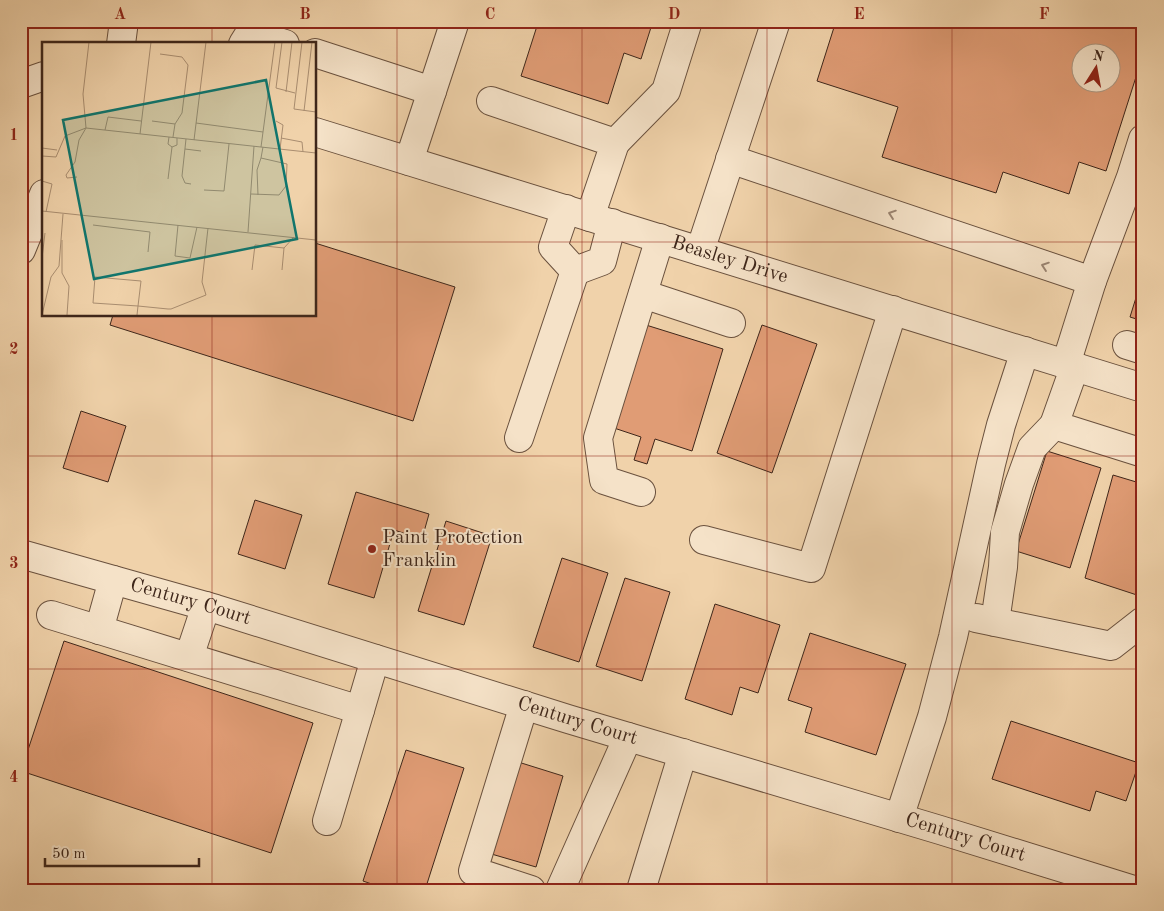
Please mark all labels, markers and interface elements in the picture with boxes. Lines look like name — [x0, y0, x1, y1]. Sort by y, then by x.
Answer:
text: A — [114, 7, 126, 23]
text: B — [299, 7, 311, 23]
text: C — [485, 7, 495, 23]
text: D — [668, 7, 680, 23]
text: E — [853, 7, 865, 23]
text: F — [1039, 7, 1050, 23]
inset map — [42, 42, 316, 316]
north arrow — [1072, 42, 1122, 92]
text: N — [1092, 48, 1105, 64]
text: 1 — [9, 128, 19, 144]
one-way arrow — [888, 210, 896, 220]
street label: Beasley Drive — [669, 233, 790, 288]
one-way arrow — [1042, 262, 1050, 272]
text: 2 — [9, 342, 19, 358]
place label: Paint Protection Franklin — [382, 528, 523, 571]
marker: Paint Protection Franklin — [366, 543, 378, 555]
text: 3 — [9, 556, 19, 572]
street label: Century Court — [128, 575, 253, 629]
street label: Century Court — [515, 694, 640, 749]
text: 4 — [9, 770, 19, 786]
street label: Century Court — [903, 810, 1028, 866]
scale bar — [45, 836, 199, 868]
text: 50 m — [52, 847, 86, 862]

